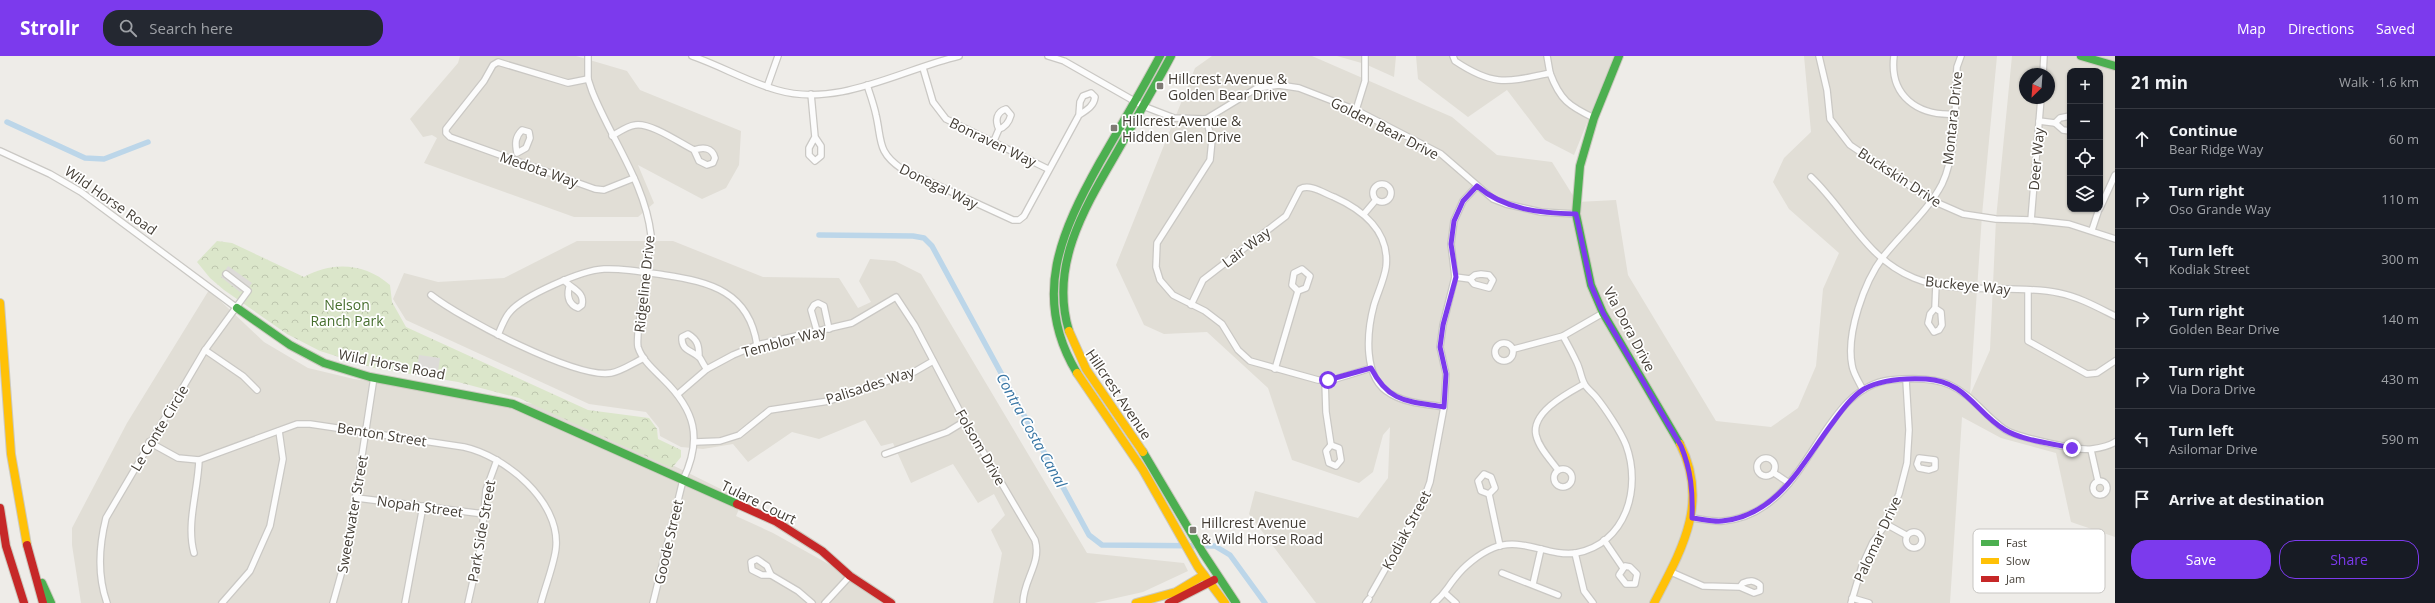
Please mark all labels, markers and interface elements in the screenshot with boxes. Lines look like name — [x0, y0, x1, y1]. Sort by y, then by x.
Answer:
search box — [103, 10, 383, 46]
text: Strollr — [20, 15, 79, 41]
icon: search — [117, 17, 139, 39]
text: Search here — [149, 18, 233, 38]
text: Map — [2237, 19, 2266, 38]
text: Directions — [2288, 19, 2354, 38]
text: Saved — [2376, 19, 2415, 38]
north arrow — [2019, 68, 2055, 104]
map controls — [2067, 68, 2103, 212]
button: + — [2067, 68, 2103, 104]
place label: Hillcrest Avenue & Golden Bear Drive — [1168, 69, 1288, 104]
street label: Montara Drive — [1938, 70, 1966, 166]
text: 21 min — [2131, 71, 2188, 94]
text: Walk · 1.6 km — [2339, 73, 2419, 91]
marker: Hillcrest Avenue & Golden Bear Drive — [1155, 81, 1165, 91]
street label: Golden Bear Drive — [1328, 92, 1442, 164]
button: − — [2067, 104, 2103, 140]
place label: Hillcrest Avenue & Hidden Glen Drive — [1122, 111, 1242, 146]
street label: Bonraven Way — [946, 113, 1040, 172]
text: Continue — [2169, 120, 2237, 140]
marker: Hillcrest Avenue & Hidden Glen Drive — [1109, 123, 1119, 133]
street label: Deer Way — [2024, 126, 2048, 191]
icon: ahead — [2131, 128, 2153, 150]
text: 60 m — [2389, 130, 2419, 148]
button: locate — [2067, 140, 2103, 176]
text: Bear Ridge Way — [2169, 140, 2263, 158]
street label: Buckskin Drive — [1855, 143, 1945, 211]
street label: Medota Way — [497, 147, 582, 192]
street label: Donegal Way — [896, 159, 982, 214]
street label: Wild Horse Road — [61, 161, 161, 239]
button: layers — [2067, 176, 2103, 212]
text: Turn right — [2169, 180, 2244, 200]
icon: right — [2131, 188, 2153, 210]
text: 110 m — [2381, 190, 2419, 208]
text: Oso Grande Way — [2169, 200, 2271, 218]
street label: Lair Way — [1218, 222, 1275, 271]
street label: Ridgeline Drive — [629, 234, 659, 334]
text: Turn left — [2169, 240, 2234, 260]
icon: left — [2131, 248, 2153, 270]
text: 300 m — [2381, 250, 2419, 268]
text: Kodiak Street — [2169, 260, 2250, 278]
street label: Buckeye Way — [1924, 271, 2013, 299]
street label: Via Dora Drive — [1600, 283, 1660, 375]
park label: Nelson Ranch Park — [310, 295, 384, 330]
text: Turn right — [2169, 300, 2244, 320]
icon: right — [2131, 308, 2153, 330]
text: 140 m — [2381, 310, 2419, 328]
street label: Temblor Way — [740, 320, 829, 361]
text: Golden Bear Drive — [2169, 320, 2280, 338]
street label: Wild Horse Road — [337, 344, 447, 384]
street label: Hillcrest Avenue — [1082, 345, 1156, 443]
text: Turn right — [2169, 360, 2244, 380]
street label: Palisades Way — [823, 361, 918, 408]
icon: right — [2131, 368, 2153, 390]
water label: Contra Costa Canal — [992, 369, 1072, 492]
text: 430 m — [2381, 370, 2419, 388]
route start — [1319, 371, 1337, 389]
text: Via Dora Drive — [2169, 380, 2256, 398]
street label: Le Conte Circle — [126, 381, 192, 475]
street label: Folsom Drive — [951, 405, 1011, 489]
street label: Benton Street — [336, 418, 428, 450]
text: Turn left — [2169, 420, 2234, 440]
icon: left — [2131, 428, 2153, 450]
text: 590 m — [2381, 430, 2419, 448]
route end — [2063, 439, 2081, 457]
text: Asilomar Drive — [2169, 440, 2258, 458]
street label: Sweetwater Street — [332, 454, 372, 574]
street label: Tulare Court — [718, 476, 800, 528]
street label: Park Side Street — [463, 478, 499, 584]
street label: Kodiak Street — [1377, 487, 1435, 573]
icon: arrive — [2131, 488, 2153, 510]
text: Arrive at destination — [2169, 489, 2324, 509]
street label: Nopah Street — [376, 491, 464, 521]
street label: Palomar Drive — [1849, 493, 1905, 585]
street label: Goode Street — [649, 498, 687, 586]
place label: Hillcrest Avenue & Wild Horse Road — [1201, 513, 1323, 548]
marker: Hillcrest Avenue & Wild Horse Road — [1188, 525, 1198, 535]
legend — [1973, 529, 2105, 593]
text: Fast — [2006, 535, 2027, 550]
button: Save — [2131, 540, 2271, 579]
button: Share — [2279, 540, 2419, 579]
text: Slow — [2006, 553, 2030, 568]
text: Jam — [2005, 571, 2025, 586]

